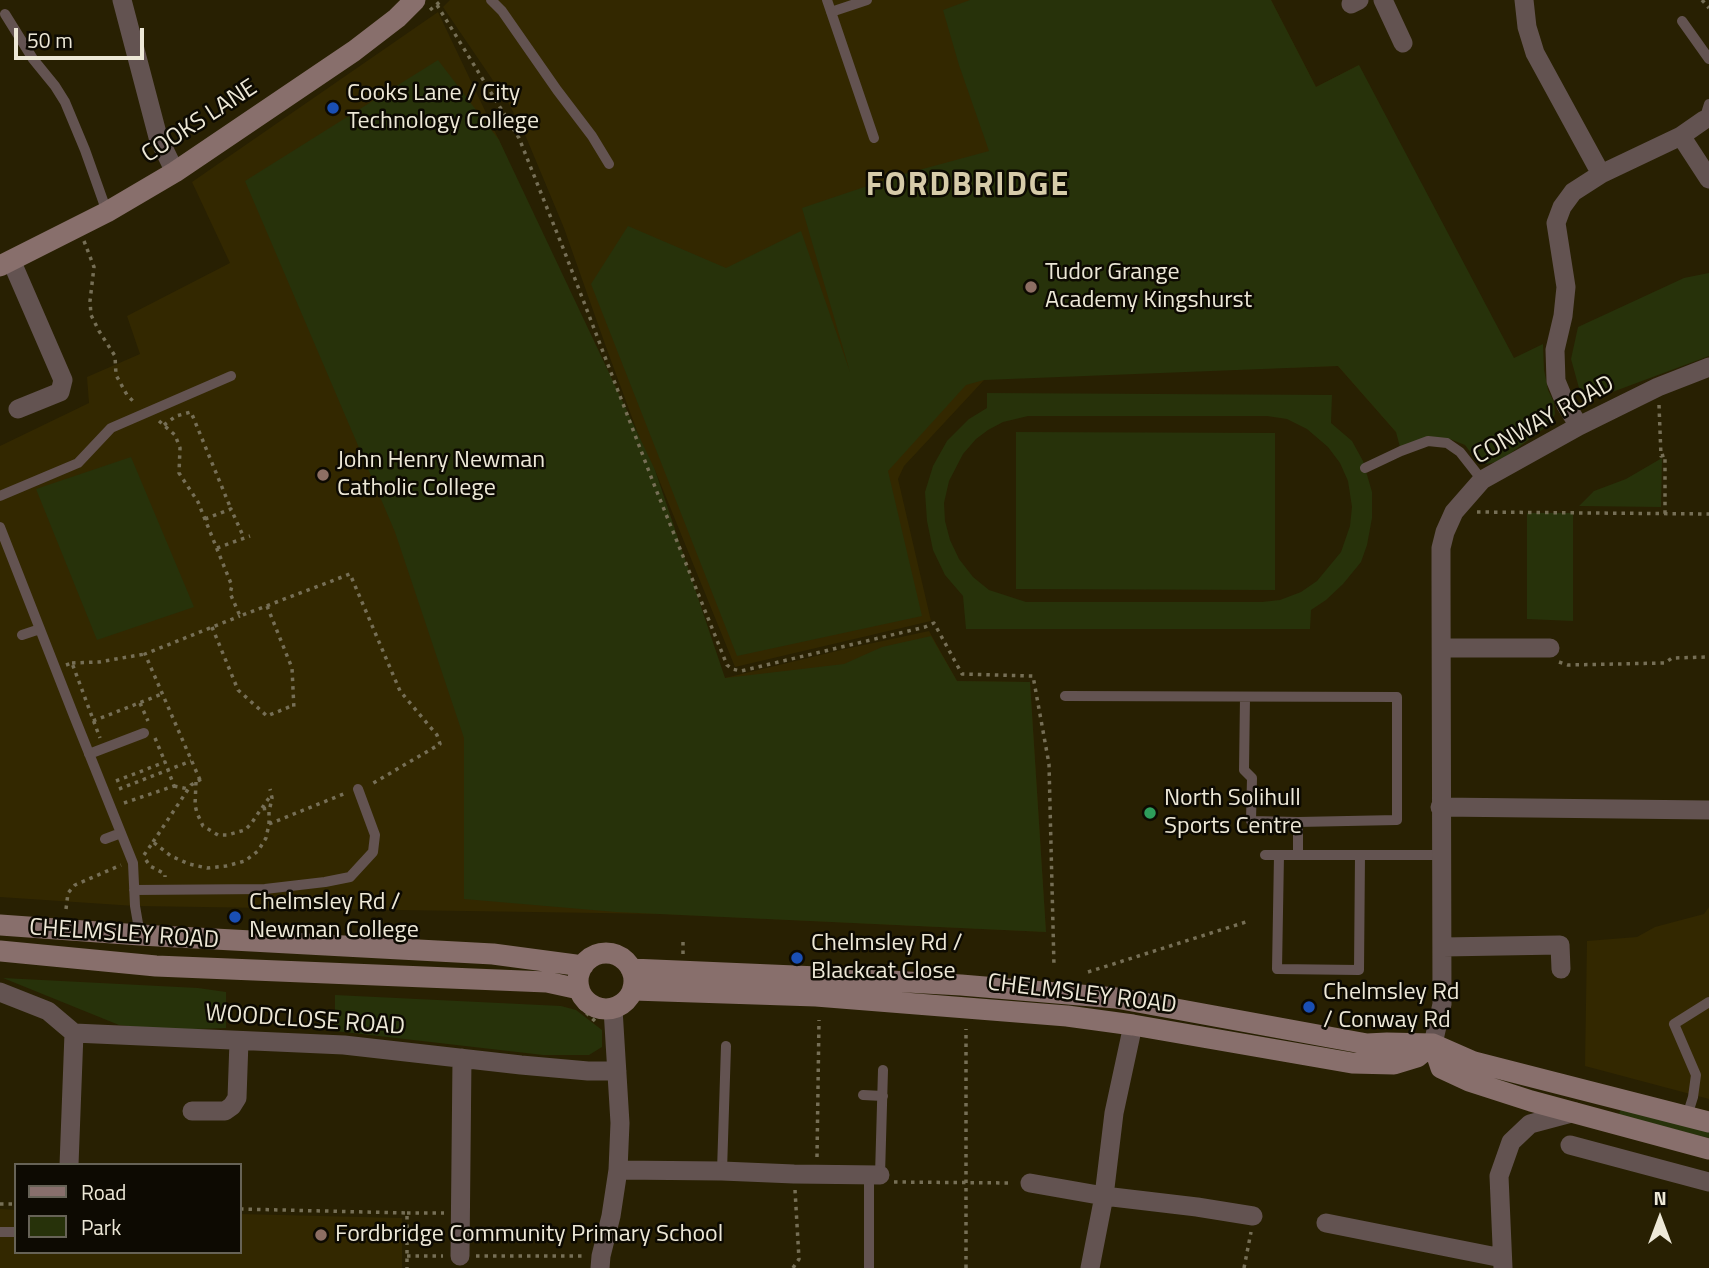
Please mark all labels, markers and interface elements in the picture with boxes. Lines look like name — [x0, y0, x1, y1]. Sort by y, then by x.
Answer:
scale bar — [18, 14, 147, 58]
text: 50 m — [27, 24, 73, 56]
street label: COOKS LANE — [137, 74, 263, 170]
place label: Cooks Lane / City Technology College — [347, 80, 539, 136]
marker: Cooks Lane / City Technology College — [325, 100, 341, 116]
district label: FORDBRIDGE — [867, 168, 1069, 206]
place label: Tudor Grange Academy Kingshurst — [1045, 259, 1252, 315]
marker: Tudor Grange Academy Kingshurst — [1023, 279, 1039, 295]
street label: CONWAY ROAD — [1468, 370, 1620, 472]
place label: John Henry Newman Catholic College — [337, 447, 545, 503]
marker: John Henry Newman Catholic College — [315, 467, 331, 483]
place label: North Solihull Sports Centre — [1164, 785, 1302, 841]
marker: North Solihull Sports Centre — [1142, 805, 1158, 821]
place label: Chelmsley Rd / Newman College — [249, 889, 419, 945]
marker: Chelmsley Rd / Newman College — [227, 909, 243, 925]
street label: CHELMSLEY ROAD — [28, 914, 220, 956]
place label: Chelmsley Rd / Blackcat Close — [811, 930, 963, 986]
marker: Chelmsley Rd / Blackcat Close — [789, 950, 805, 966]
street label: CHELMSLEY ROAD — [986, 969, 1178, 1021]
place label: Chelmsley Rd / Conway Rd — [1323, 979, 1459, 1035]
marker: Chelmsley Rd / Conway Rd — [1301, 999, 1317, 1015]
street label: WOODCLOSE ROAD — [204, 1000, 406, 1042]
legend — [14, 1163, 242, 1254]
text: Road — [81, 1176, 126, 1208]
text: N — [1653, 1183, 1667, 1212]
north arrow — [1625, 1184, 1695, 1254]
text: Park — [81, 1211, 121, 1243]
place label: Fordbridge Community Primary School — [335, 1221, 723, 1249]
marker: Fordbridge Community Primary School — [313, 1227, 329, 1243]

